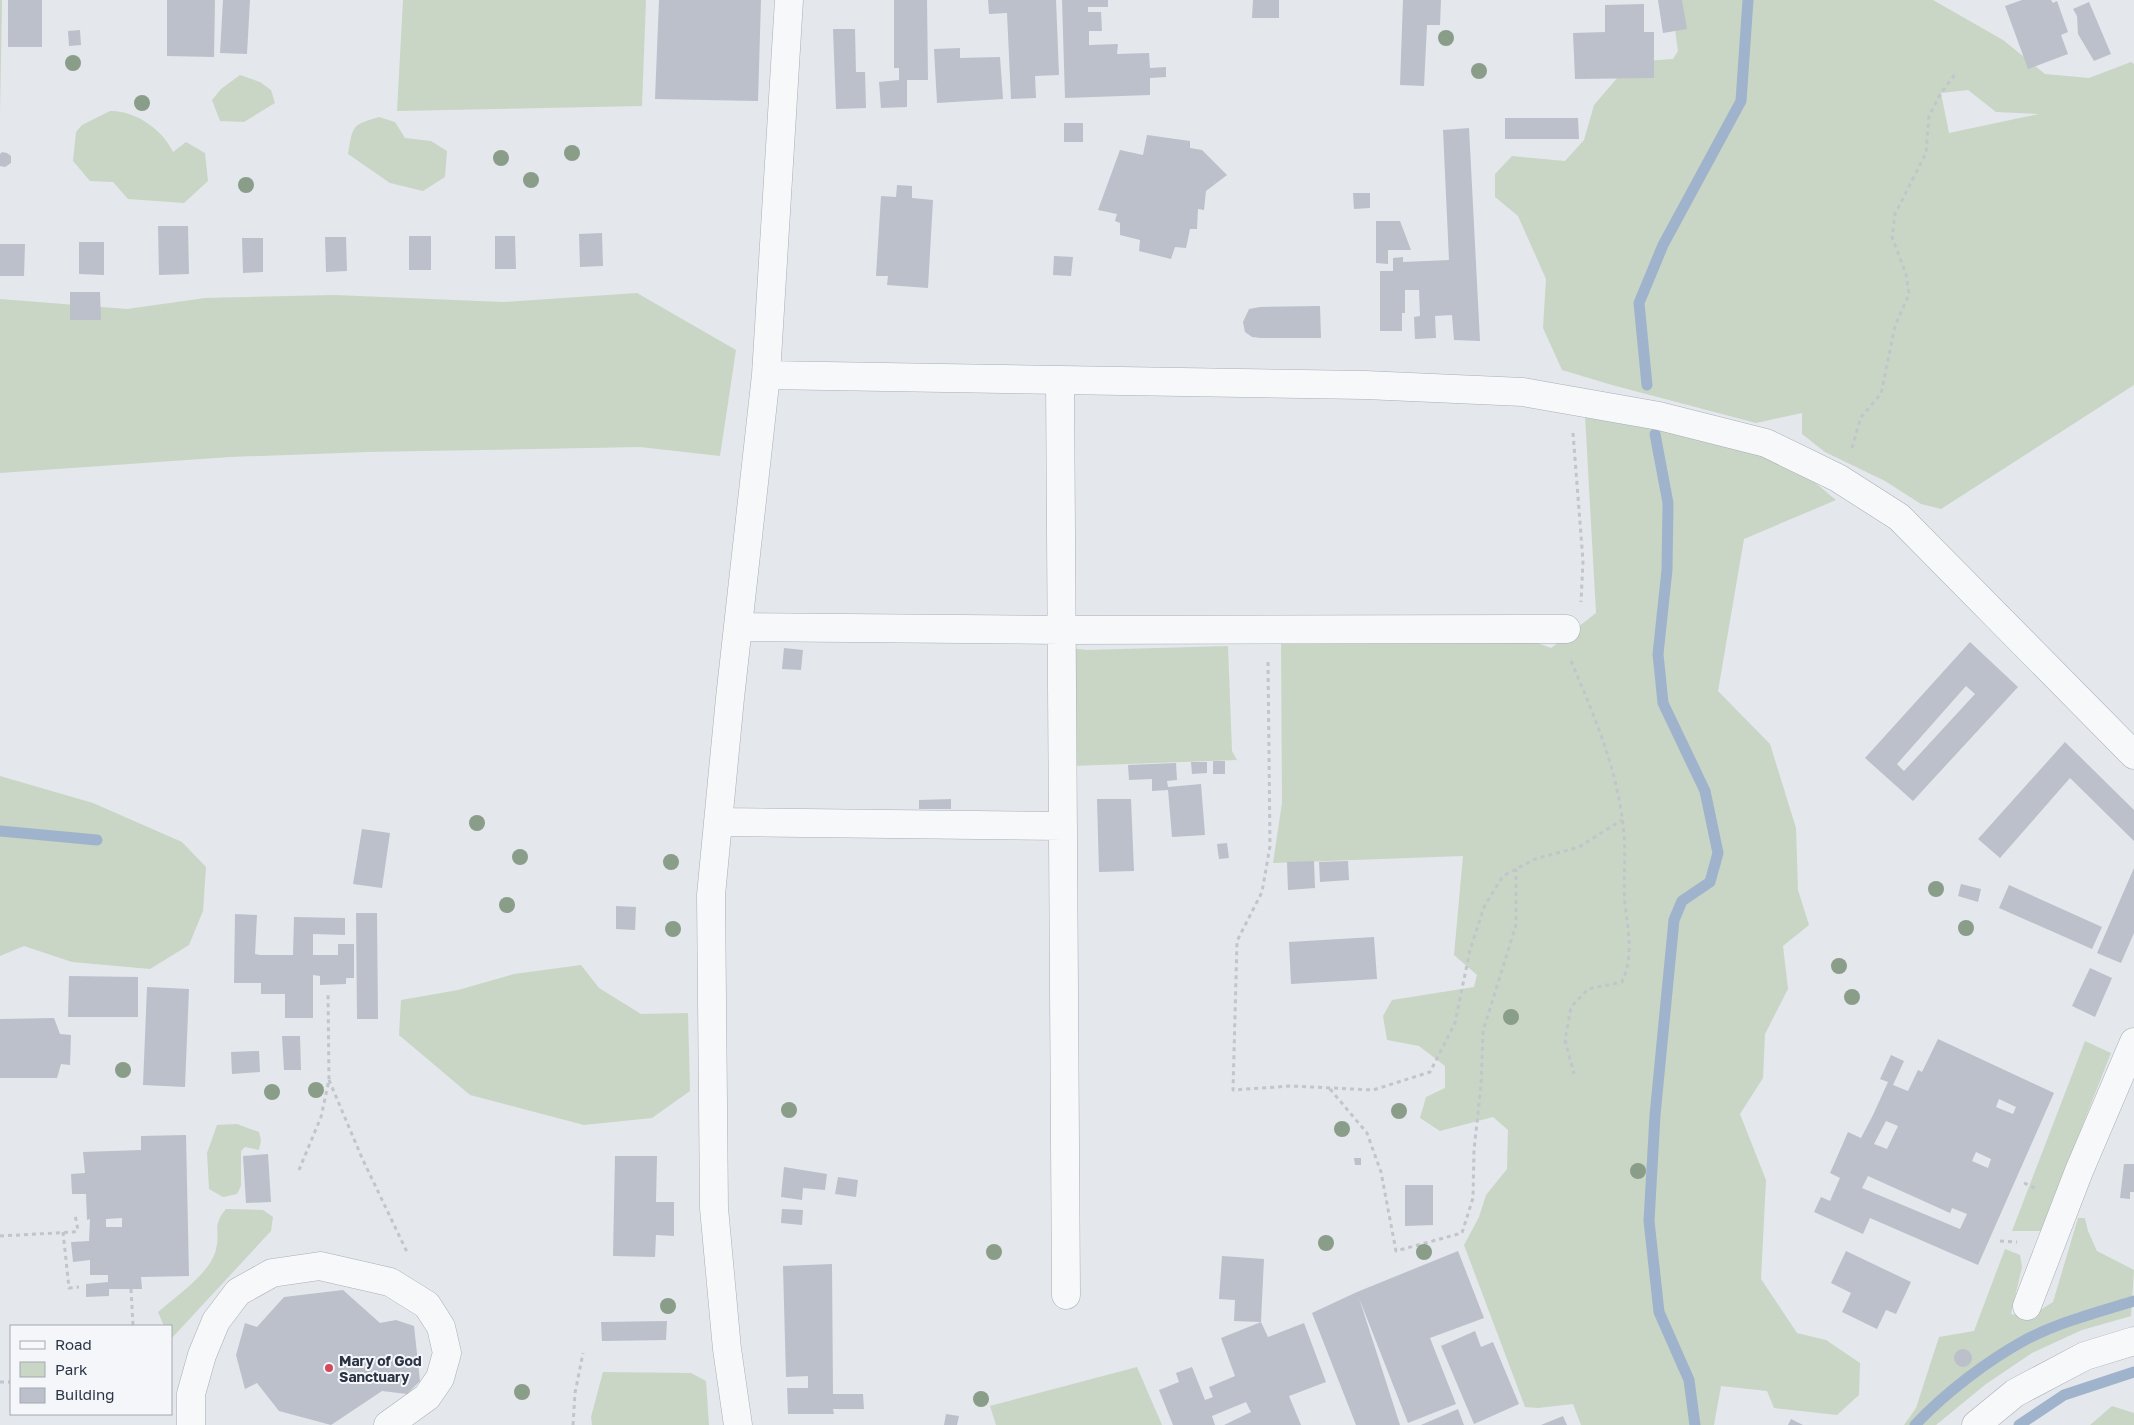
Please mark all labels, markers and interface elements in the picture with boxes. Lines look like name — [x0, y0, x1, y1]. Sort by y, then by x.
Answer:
legend — [10, 1325, 172, 1415]
text: Road — [55, 1335, 92, 1353]
place label: Mary of God Sanctuary — [339, 1352, 422, 1385]
text: Park — [55, 1360, 88, 1378]
marker: Mary of God Sanctuary — [323, 1362, 335, 1374]
text: Building — [55, 1385, 115, 1403]

